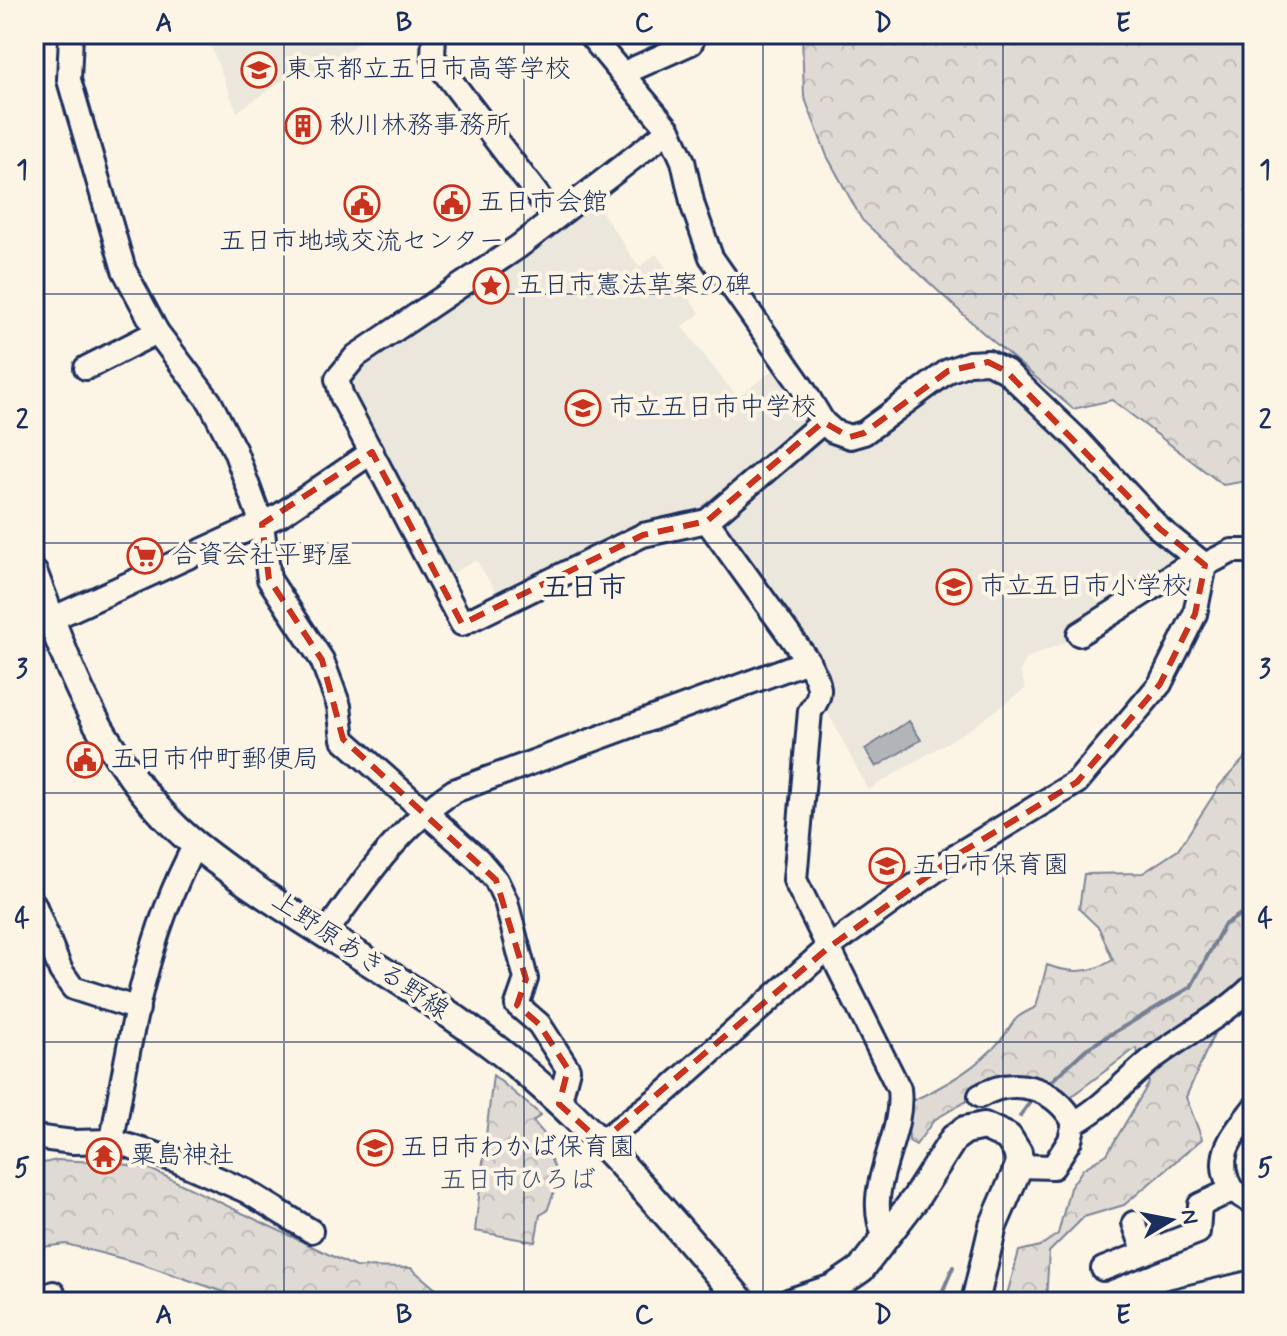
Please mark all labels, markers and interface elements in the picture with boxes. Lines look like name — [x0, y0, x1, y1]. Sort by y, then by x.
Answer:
text: A — [155, 7, 173, 41]
text: B — [396, 7, 412, 41]
text: C — [635, 7, 654, 41]
text: D — [874, 7, 892, 41]
text: E — [1115, 7, 1131, 41]
school or university icon: 東京都立五日市高等学校 — [240, 51, 278, 89]
place label: 東京都立五日市高等学校 — [285, 53, 571, 87]
building icon: 秋川林務事務所 — [284, 107, 322, 145]
place label: 秋川林務事務所 — [329, 109, 511, 143]
text: 1 — [16, 154, 28, 188]
text: 1 — [1259, 154, 1271, 188]
public building icon: 五日市会館 — [433, 184, 471, 222]
public building icon: 五日市地域交流センター — [343, 185, 381, 223]
place label: 五日市会館 — [478, 186, 608, 220]
place label: 五日市地域交流センター — [220, 225, 504, 259]
place icon: 五日市憲法草案の碑 — [472, 267, 510, 305]
place label: 五日市憲法草案の碑 — [517, 269, 751, 303]
school or university icon: 市立五日市中学校 — [564, 389, 602, 427]
place label: 市立五日市中学校 — [609, 391, 817, 425]
text: 2 — [16, 404, 29, 438]
text: 2 — [1259, 404, 1272, 438]
supermarket icon: 合資会社平野屋 — [126, 537, 164, 575]
place label: 合資会社平野屋 — [171, 539, 353, 573]
school or university icon: 市立五日市小学校 — [935, 568, 973, 606]
district label: 五日市 — [542, 570, 626, 607]
place label: 市立五日市小学校 — [980, 570, 1188, 604]
text: 3 — [16, 653, 28, 687]
text: 3 — [1259, 653, 1271, 687]
public building icon: 五日市仲町郵便局 — [66, 741, 104, 779]
place label: 五日市仲町郵便局 — [111, 743, 319, 777]
school or university icon: 五日市保育園 — [868, 847, 906, 885]
place label: 五日市保育園 — [913, 849, 1069, 883]
street label: 上野原あきる野線 — [264, 884, 456, 1028]
text: 4 — [14, 903, 30, 937]
text: 4 — [1257, 903, 1273, 937]
school or university icon: 五日市わかば保育園 — [356, 1129, 394, 1167]
place label: 五日市わかば保育園 — [401, 1131, 635, 1165]
temple icon: 粟島神社 — [85, 1137, 123, 1175]
place label: 粟島神社 — [130, 1139, 234, 1173]
text: 5 — [14, 1152, 30, 1186]
text: 5 — [1257, 1152, 1273, 1186]
park label: 五日市ひろば — [440, 1164, 596, 1198]
north arrow — [1131, 1180, 1211, 1260]
text: N — [1174, 1207, 1204, 1227]
text: A — [155, 1299, 173, 1333]
text: B — [396, 1299, 412, 1333]
text: C — [635, 1299, 654, 1333]
text: D — [874, 1299, 892, 1333]
text: E — [1115, 1299, 1131, 1333]

